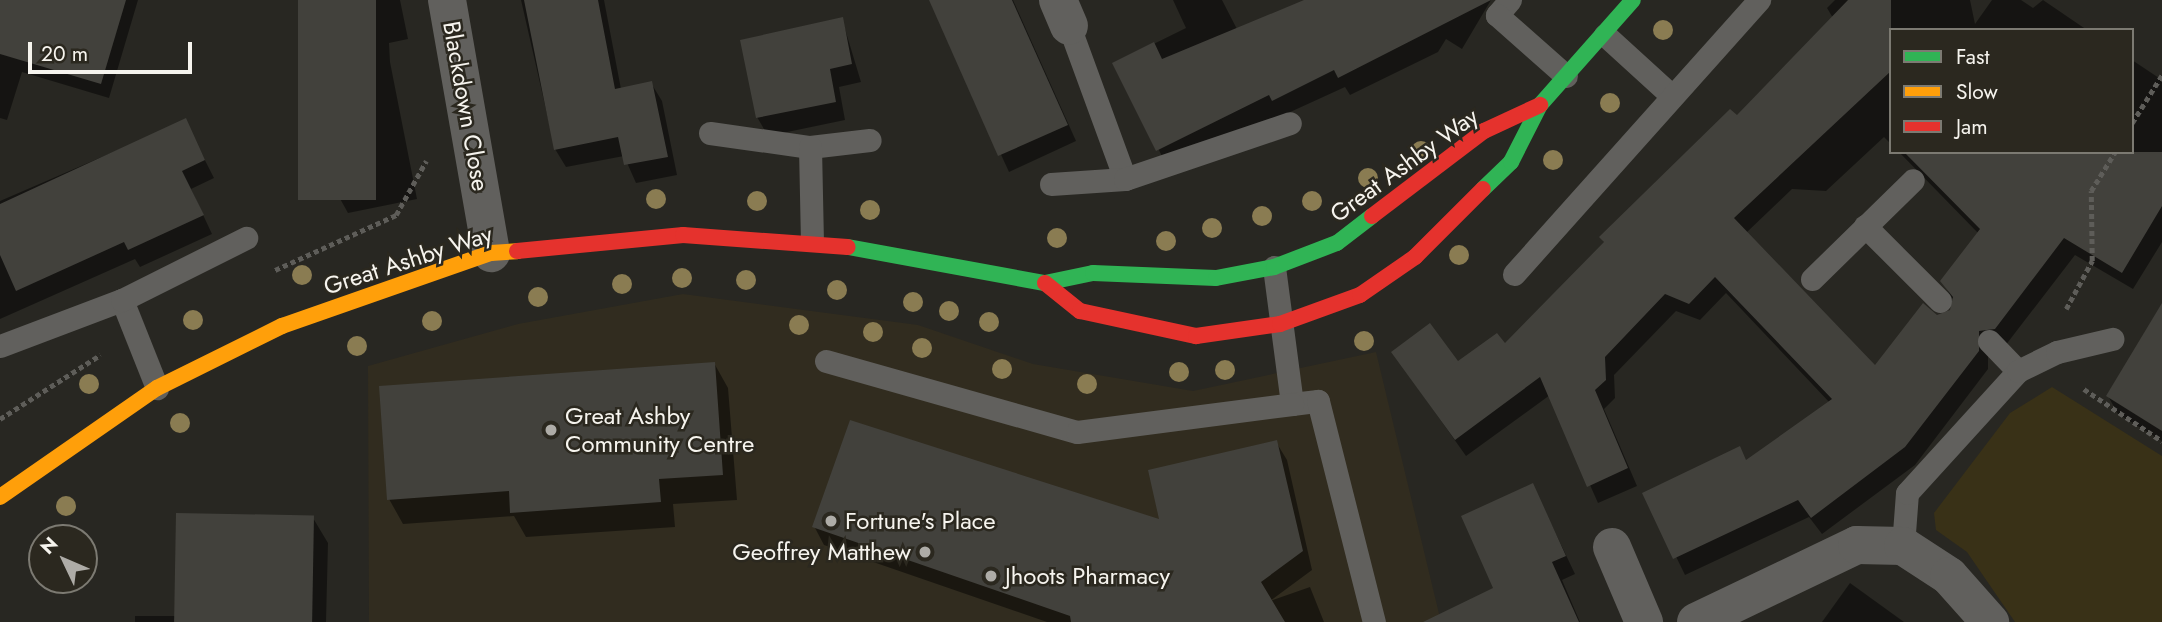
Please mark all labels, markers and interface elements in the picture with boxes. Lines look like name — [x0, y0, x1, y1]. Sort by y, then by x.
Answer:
street label: Blackdown Close — [437, 19, 495, 193]
scale bar — [32, 28, 196, 72]
legend — [1889, 28, 2134, 154]
text: 20 m — [41, 39, 88, 69]
text: Fast — [1956, 42, 1989, 72]
text: Slow — [1956, 77, 1998, 107]
street label: Great Ashby Way — [1324, 102, 1484, 228]
text: Jam — [1956, 112, 1988, 142]
street label: Great Ashby Way — [320, 219, 496, 301]
place label: Great Ashby Community Centre — [565, 402, 754, 458]
marker: Great Ashby Community Centre — [543, 422, 559, 438]
place label: Fortune's Place — [845, 507, 996, 535]
marker: Fortune's Place — [823, 513, 839, 529]
north arrow — [28, 524, 98, 594]
text: N — [34, 531, 64, 560]
place label: Geoffrey Matthew — [732, 538, 911, 566]
marker: Geoffrey Matthew — [917, 544, 933, 560]
place label: Jhoots Pharmacy — [1005, 562, 1170, 590]
marker: Jhoots Pharmacy — [983, 568, 999, 584]

